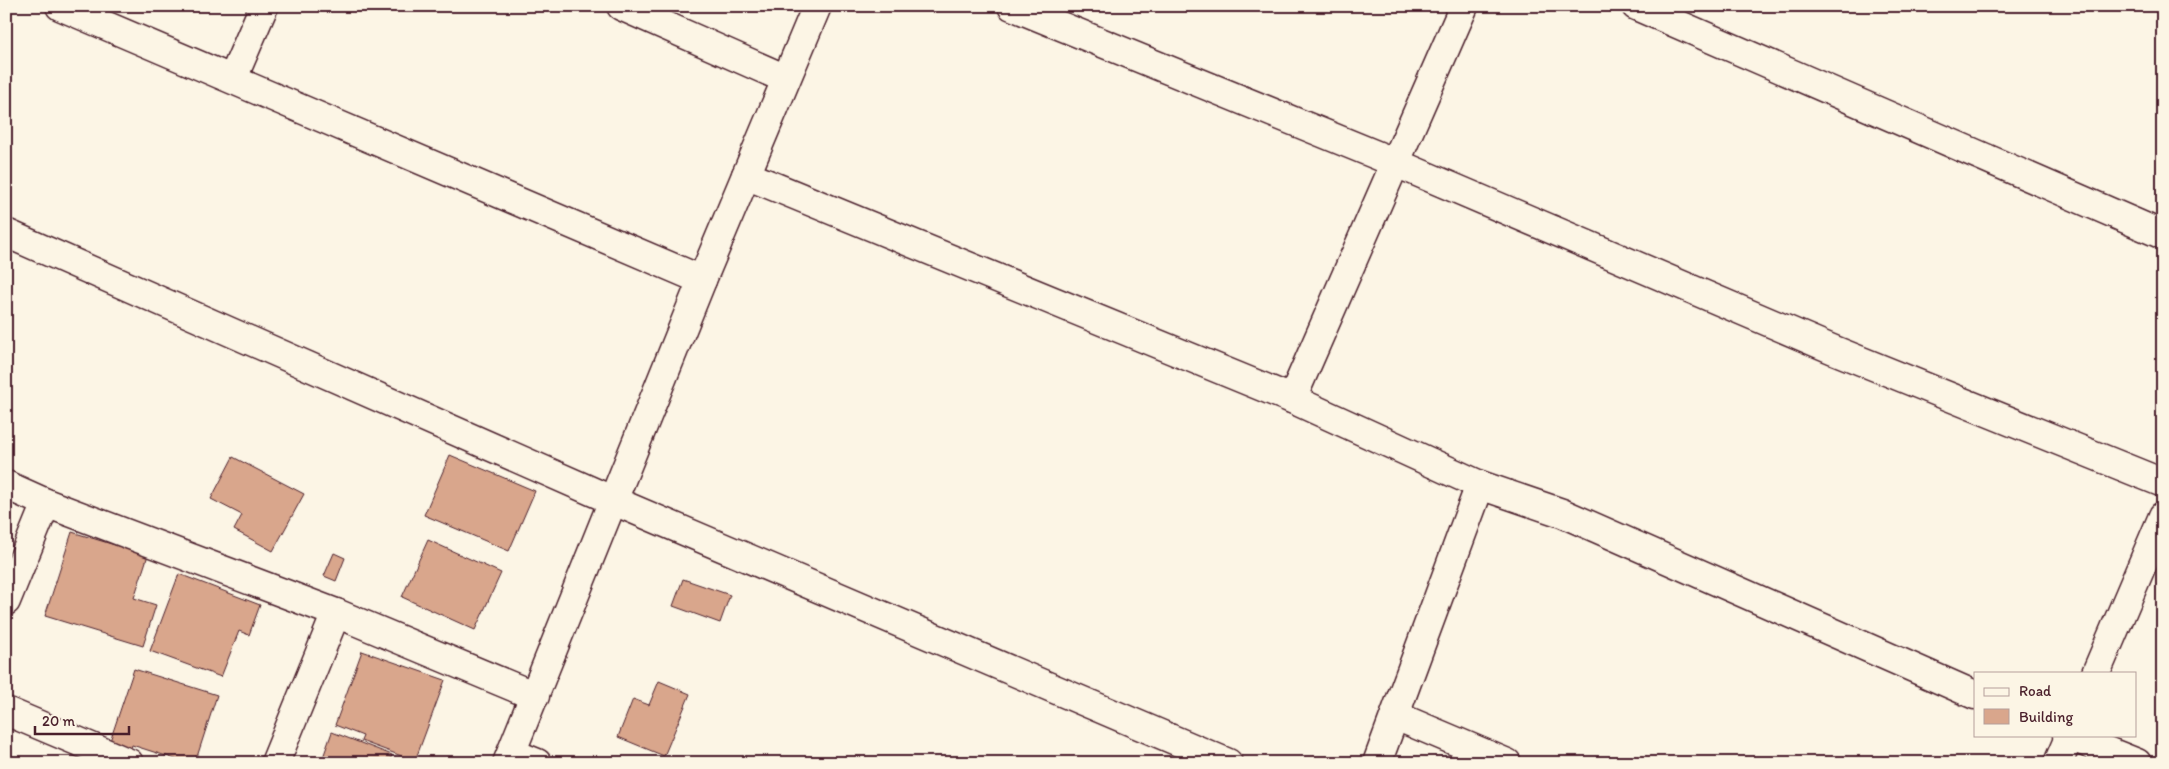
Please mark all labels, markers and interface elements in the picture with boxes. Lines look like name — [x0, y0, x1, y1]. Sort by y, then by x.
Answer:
legend — [1974, 672, 2136, 736]
text: Road — [2019, 682, 2052, 700]
scale bar — [35, 704, 129, 736]
text: Building — [2019, 708, 2073, 726]
text: 20 m — [42, 712, 76, 730]

